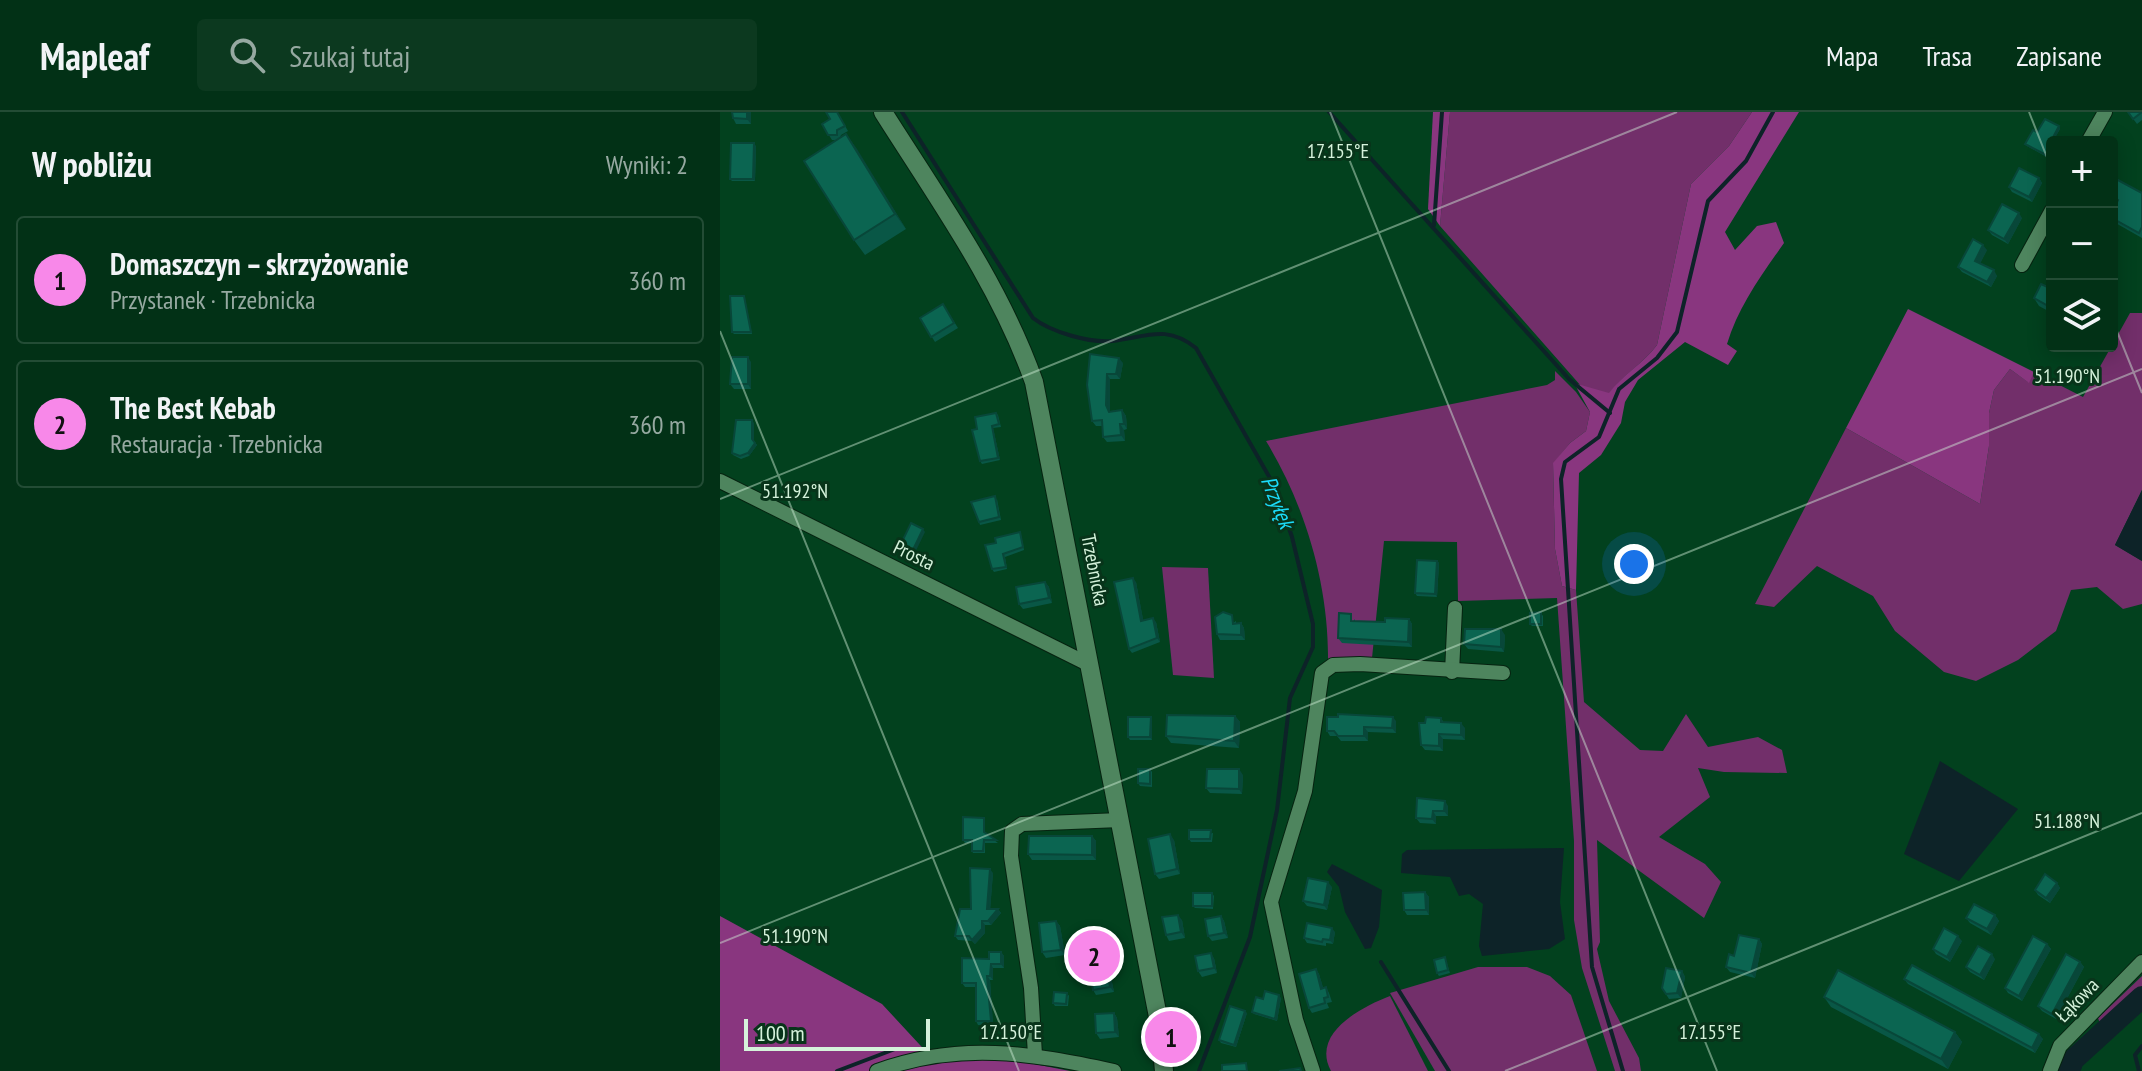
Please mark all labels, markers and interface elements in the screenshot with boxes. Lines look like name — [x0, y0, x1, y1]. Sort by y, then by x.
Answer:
search box — [197, 19, 757, 91]
text: Mapleaf — [40, 31, 149, 80]
icon: search — [225, 33, 269, 77]
text: Szukaj tutaj — [289, 36, 410, 75]
text: Mapa — [1826, 37, 1878, 74]
text: Trasa — [1922, 37, 1972, 74]
text: Zapisane — [2016, 37, 2102, 74]
map controls — [2046, 136, 2118, 352]
button: + — [2046, 136, 2118, 208]
text: 17.155°E — [1307, 138, 1369, 164]
text: W pobliżu — [32, 142, 152, 186]
text: Wyniki: 2 — [606, 148, 688, 181]
button: − — [2046, 208, 2118, 280]
text: Domaszczyn – skrzyżowanie — [110, 244, 409, 283]
text: 1 — [54, 264, 66, 297]
text: 360 m — [628, 264, 686, 297]
button: layers — [2046, 280, 2118, 352]
text: Przystanek · Trzebnicka — [110, 283, 315, 316]
text: 51.190°N — [2034, 363, 2100, 389]
text: The Best Kebab — [110, 388, 276, 427]
text: 2 — [54, 408, 66, 441]
text: 360 m — [628, 408, 686, 441]
text: Restauracja · Trzebnicka — [110, 427, 323, 460]
water label: Przyłęk — [1255, 472, 1302, 535]
text: 51.192°N — [762, 478, 828, 504]
street label: Trzebnicka — [1075, 532, 1115, 608]
street label: Prosta — [889, 534, 939, 576]
your location — [1614, 544, 1654, 584]
text: 51.188°N — [2034, 808, 2100, 834]
text: 51.190°N — [762, 923, 828, 949]
pin: 2 — [1068, 926, 1120, 986]
street label: Łąkowa — [2050, 972, 2104, 1028]
pin: 1 — [1145, 1007, 1197, 1067]
scale bar — [744, 1015, 930, 1051]
text: 100 m — [756, 1019, 805, 1047]
text: 17.150°E — [980, 1019, 1042, 1045]
text: 17.155°E — [1679, 1019, 1741, 1045]

